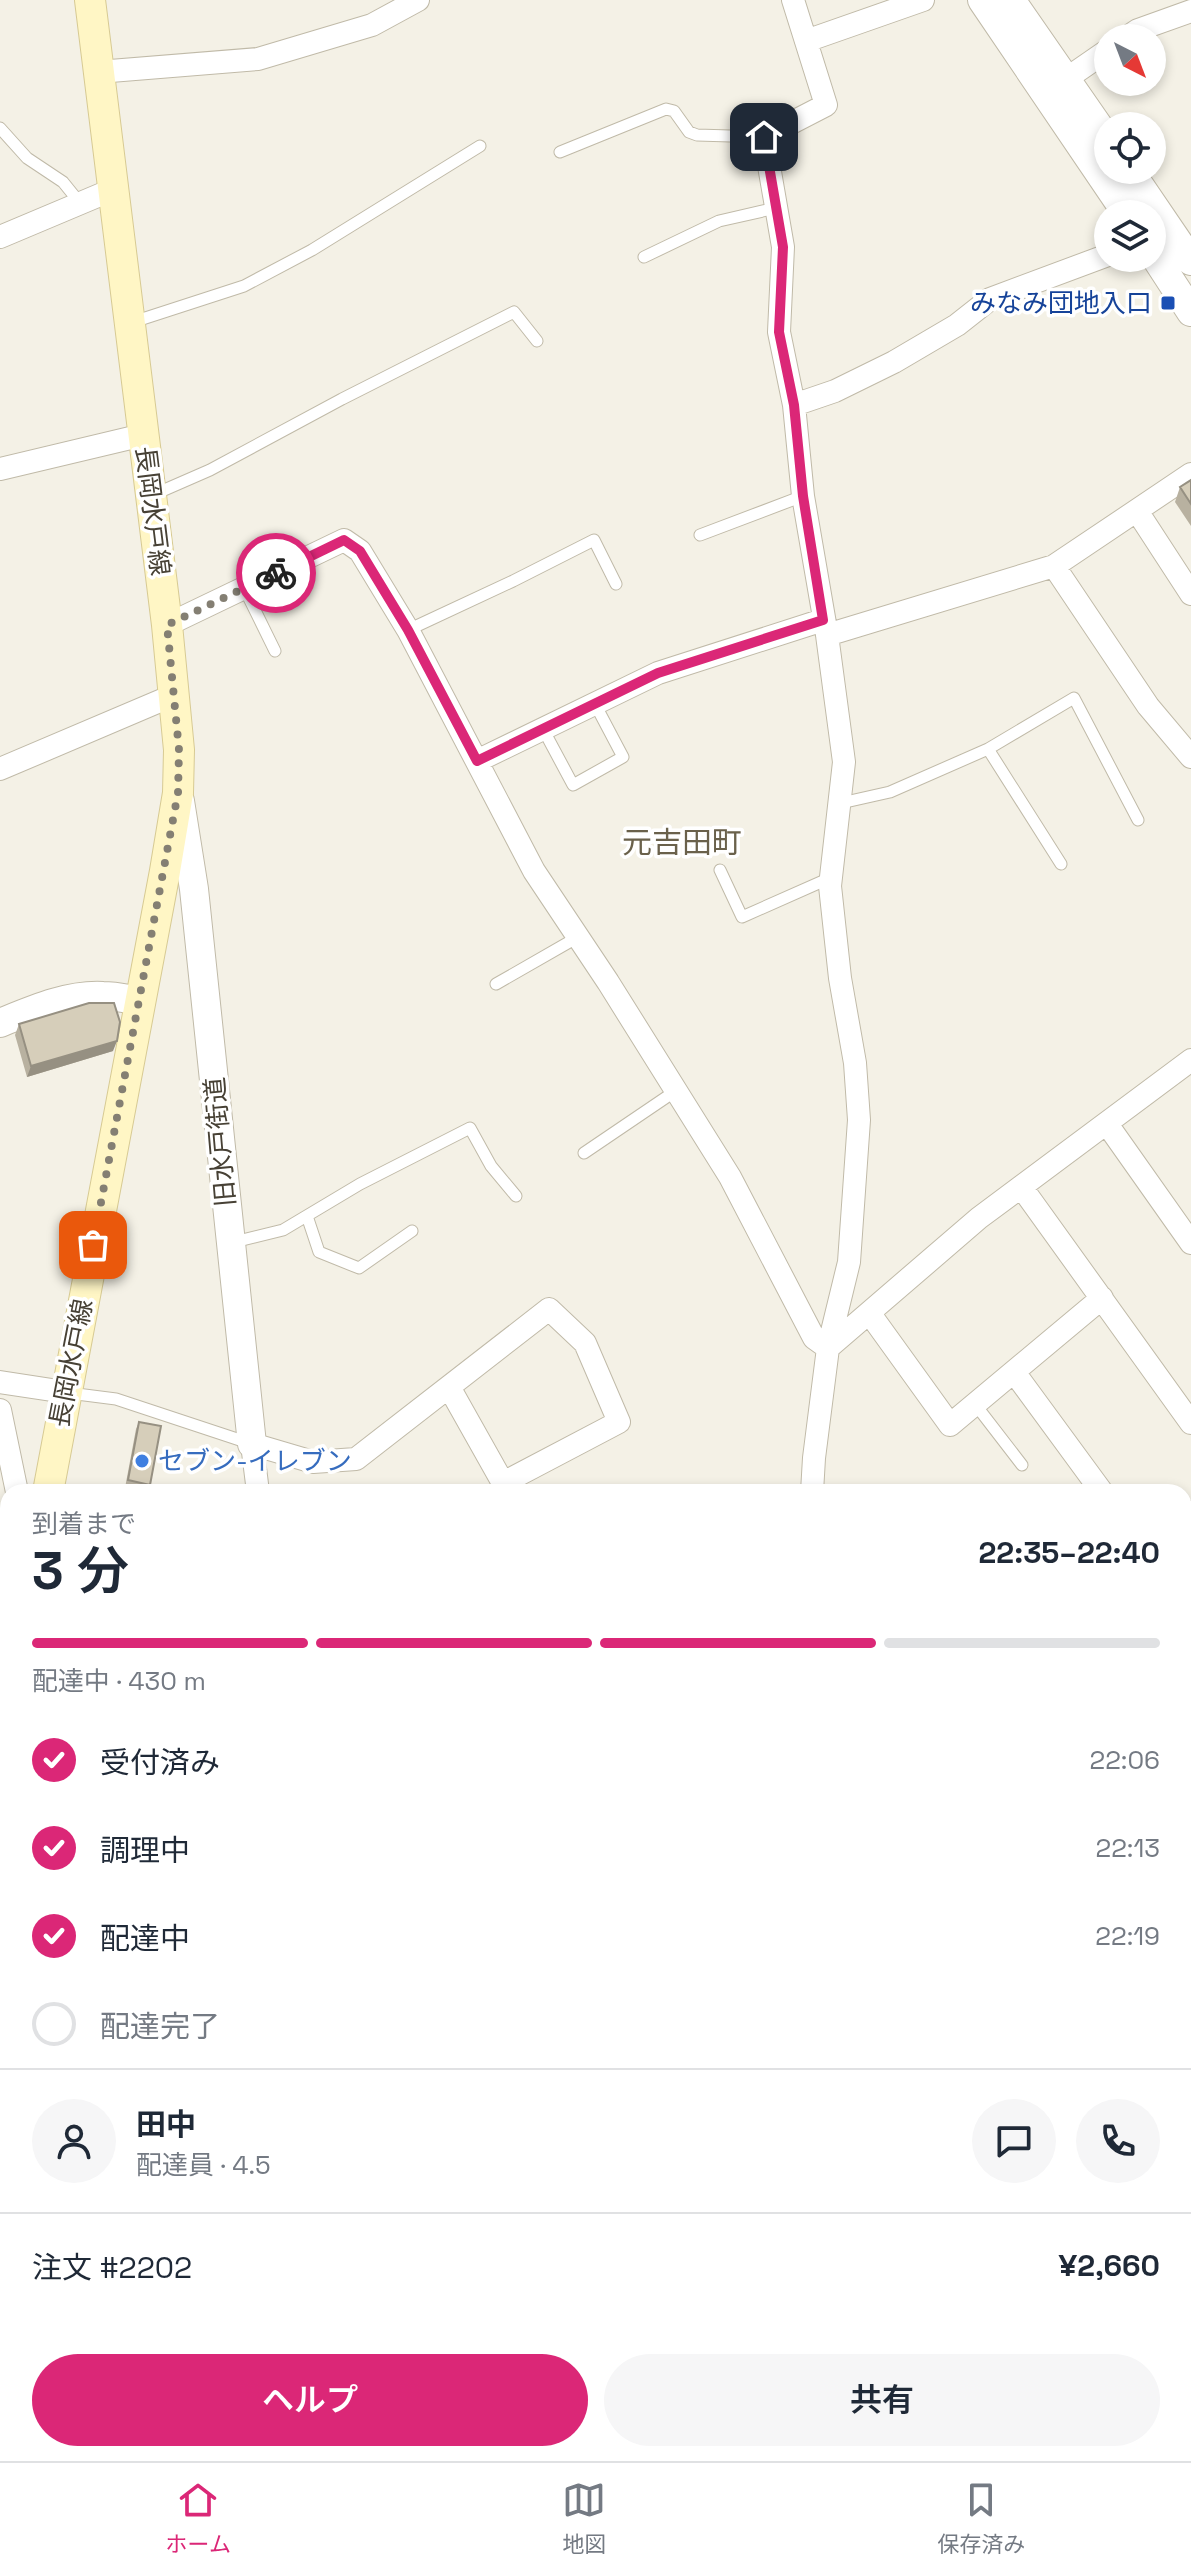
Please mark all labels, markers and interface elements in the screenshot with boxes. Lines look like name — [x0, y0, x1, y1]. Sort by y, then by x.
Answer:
north arrow — [1094, 24, 1166, 96]
map controls — [1094, 24, 1166, 272]
pin — [730, 103, 798, 171]
button: locate — [1094, 112, 1166, 184]
icon: home — [742, 115, 786, 159]
button: layers — [1094, 200, 1166, 272]
place label: みなみ団地入口 — [970, 286, 1152, 320]
marker: みなみ団地入口 — [1159, 294, 1177, 312]
street label: 長岡水戸線 — [128, 444, 178, 578]
courier — [236, 533, 316, 613]
icon: bike — [254, 551, 298, 595]
district label: 元吉田町 — [622, 823, 742, 862]
street label: 旧水戸街道 — [197, 1076, 243, 1208]
pin — [59, 1211, 127, 1279]
icon: bag — [71, 1223, 115, 1267]
street label: 長岡水戸線 — [42, 1296, 100, 1430]
place label: セブン-イレブン — [158, 1444, 352, 1478]
marker: セブン-イレブン — [133, 1452, 151, 1470]
text: 到着まで — [32, 1507, 136, 1541]
text: 22:35–22:40 — [979, 1533, 1160, 1572]
text: 3 分 — [32, 1538, 129, 1604]
text: 配達中 · 430 m — [32, 1664, 206, 1698]
icon: check — [32, 1738, 76, 1782]
text: 受付済み — [100, 1743, 220, 1782]
text: 22:06 — [1089, 1743, 1160, 1777]
icon: check — [32, 1826, 76, 1870]
text: 調理中 — [100, 1831, 190, 1870]
text: 22:13 — [1095, 1831, 1160, 1865]
icon: check — [32, 1914, 76, 1958]
text: 配達中 — [100, 1919, 190, 1958]
text: 22:19 — [1095, 1919, 1160, 1953]
text: 配達完了 — [100, 2007, 220, 2046]
button: person — [32, 2099, 116, 2183]
button: chat — [972, 2099, 1056, 2183]
button: phone — [1076, 2099, 1160, 2183]
text: 田中 — [136, 2105, 196, 2144]
text: 配達員 · 4.5 — [136, 2148, 271, 2182]
text: ¥2,660 — [1059, 2246, 1160, 2285]
text: 注文 #2202 — [32, 2248, 192, 2287]
button: ヘルプ — [32, 2354, 588, 2446]
button: 共有 — [604, 2354, 1160, 2446]
tab: ホーム — [166, 2478, 231, 2558]
tab: 地図 — [562, 2478, 606, 2558]
tab: 保存済み — [937, 2478, 1025, 2558]

